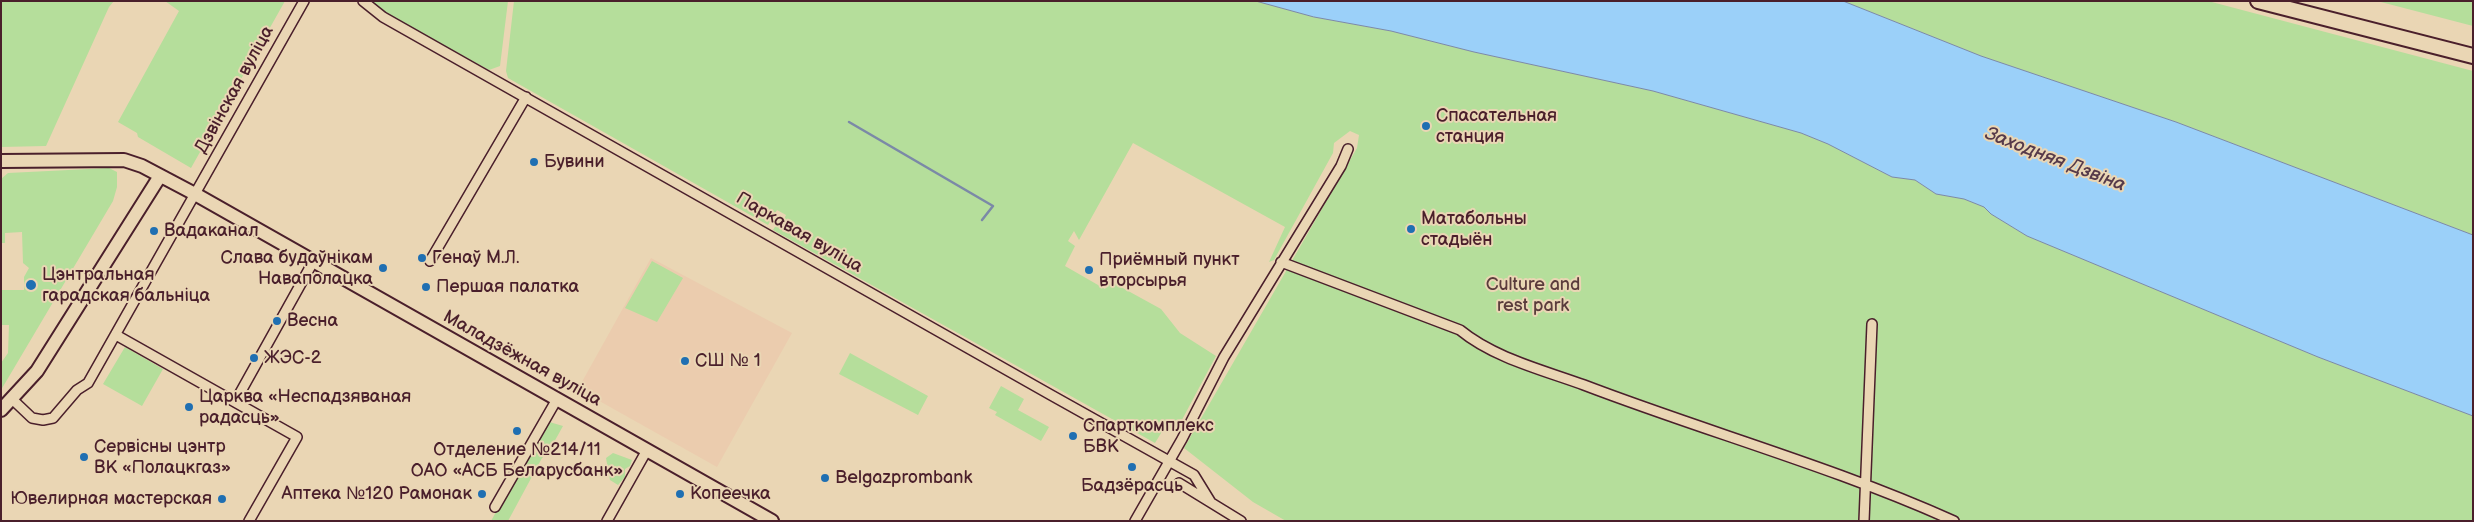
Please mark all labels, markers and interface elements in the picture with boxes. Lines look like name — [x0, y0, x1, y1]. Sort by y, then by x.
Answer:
street label: Дзвінская вуліца — [191, 22, 279, 158]
place label: Спасательная станция — [1436, 105, 1557, 148]
marker: Спасательная станция — [1420, 120, 1432, 132]
water label: Заходняя Дзвіна — [1982, 123, 2128, 197]
place label: Бувини — [544, 151, 604, 173]
marker: Бувини — [528, 156, 540, 168]
street label: Паркавая вуліца — [732, 188, 866, 278]
place label: Матабольны стадыён — [1421, 208, 1527, 250]
place label: Вадаканал — [164, 220, 259, 242]
marker: Матабольны стадыён — [1405, 223, 1417, 235]
marker: Вадаканал — [148, 225, 160, 237]
place label: Слава будаўнікам Наваполацка — [221, 247, 373, 290]
place label: Генаў М.Л. — [432, 247, 519, 269]
place label: Приёмный пункт вторсырья — [1099, 249, 1240, 292]
marker: Генаў М.Л. — [416, 252, 428, 264]
marker: Слава будаўнікам Наваполацка — [377, 262, 389, 274]
place label: Цэнтральная гарадская бальніца — [42, 264, 210, 306]
marker: Приёмный пункт вторсырья — [1083, 264, 1095, 276]
park label: Culture and rest park — [1486, 274, 1580, 316]
place label: Першая палатка — [436, 276, 579, 298]
marker: Цэнтральная гарадская бальніца — [24, 278, 38, 292]
marker: Першая палатка — [420, 281, 432, 293]
street label: Маладзёжная вуліца — [439, 306, 605, 412]
place label: Весна — [287, 310, 338, 332]
marker: Весна — [271, 315, 283, 327]
place label: ЖЭС-2 — [264, 347, 321, 369]
place label: СШ № 1 — [695, 350, 761, 372]
marker: ЖЭС-2 — [248, 352, 260, 364]
marker: СШ № 1 — [679, 355, 691, 367]
place label: Царква «Неспадзяваная радасць» — [199, 386, 411, 428]
marker: Царква «Неспадзяваная радасць» — [183, 401, 195, 413]
place label: Спарткомплекс БВК — [1083, 415, 1214, 458]
marker: Отделение №214/11 ОАО «АСБ Беларусбанк» — [511, 425, 523, 437]
marker: Спарткомплекс БВК — [1067, 430, 1079, 442]
place label: Сервісны цэнтр ВК «Полацкгаз» — [94, 436, 231, 478]
place label: Отделение №214/11 ОАО «АСБ Беларусбанк» — [411, 439, 623, 482]
marker: Сервісны цэнтр ВК «Полацкгаз» — [78, 451, 90, 463]
marker: Бадзёрасць — [1126, 461, 1138, 473]
place label: Belgazprombank — [835, 467, 972, 489]
marker: Belgazprombank — [819, 472, 831, 484]
place label: Бадзёрасць — [1081, 475, 1183, 497]
place label: Аптека №120 Рамонак — [281, 483, 472, 505]
place label: Копеечка — [690, 483, 771, 505]
place label: Ювелирная мастерская — [10, 488, 212, 510]
marker: Аптека №120 Рамонак — [476, 488, 488, 500]
marker: Копеечка — [674, 488, 686, 500]
marker: Ювелирная мастерская — [216, 493, 228, 505]

